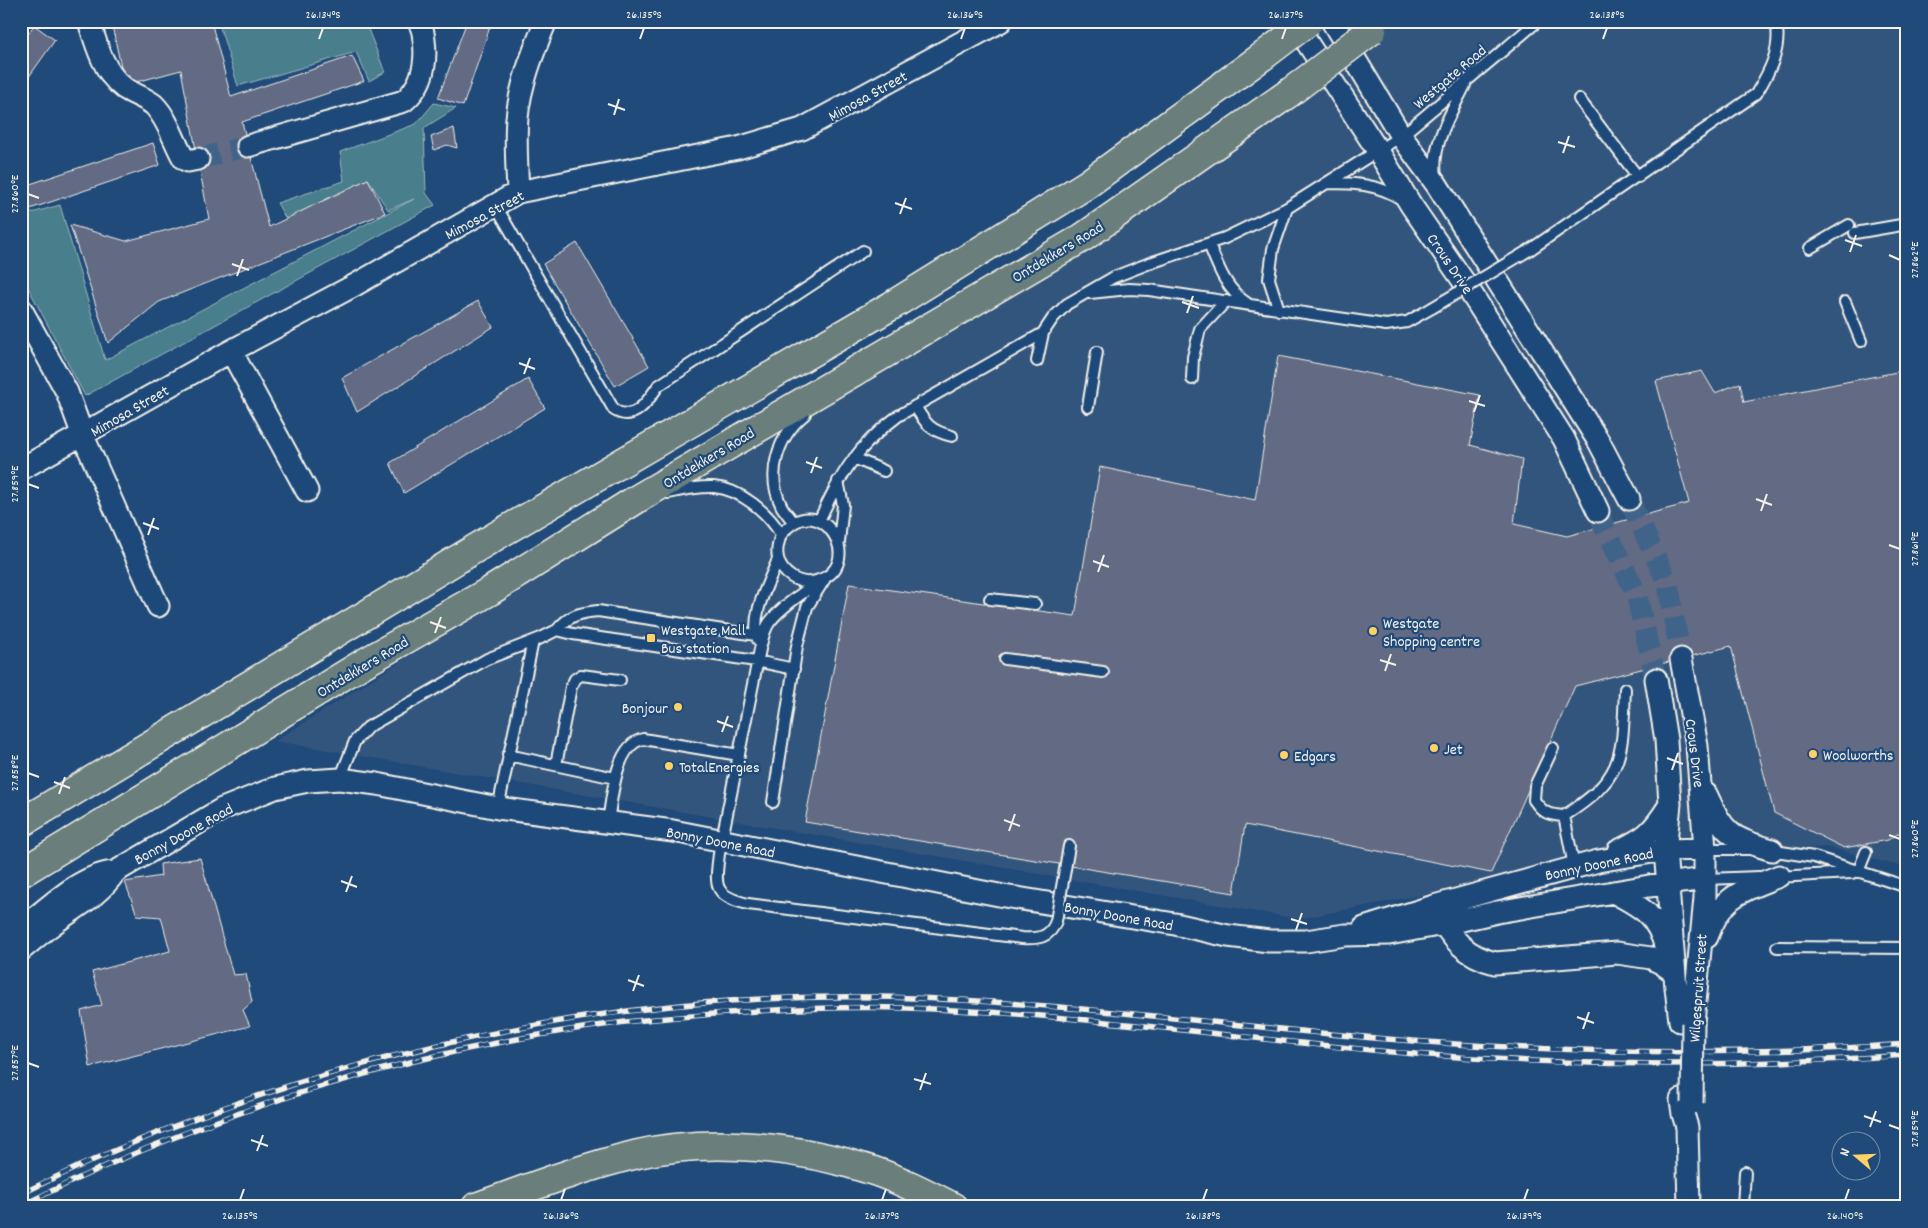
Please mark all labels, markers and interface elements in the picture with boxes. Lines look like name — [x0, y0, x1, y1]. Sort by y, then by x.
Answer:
text: 26.134°S — [305, 7, 341, 24]
text: 26.135°S — [626, 7, 662, 24]
text: 26.136°S — [947, 7, 983, 24]
text: 26.137°S — [1269, 7, 1303, 24]
text: 26.138°S — [1589, 7, 1625, 24]
street label: Westgate Road — [1409, 40, 1492, 116]
street label: Mimosa Street — [825, 66, 912, 128]
text: 27.860°E — [7, 174, 24, 213]
street label: Mimosa Street — [441, 186, 529, 247]
street label: Ontdekkers Road — [1008, 217, 1109, 290]
street label: Crous Drive — [1420, 229, 1478, 299]
text: 27.862°E — [1907, 241, 1924, 279]
street label: Mimosa Street — [87, 380, 174, 444]
street label: Ontdekkers Road — [659, 423, 760, 496]
text: 27.859°E — [7, 465, 24, 503]
text: 27.861°E — [1907, 531, 1924, 566]
place label: Westgate Shopping centre — [1383, 613, 1480, 654]
place label: Westgate Mall Bus station — [661, 620, 746, 661]
marker: Westgate Shopping centre — [1367, 625, 1379, 637]
street label: Ontdekkers Road — [313, 632, 414, 705]
marker: Westgate Mall Bus station — [645, 632, 657, 644]
place label: Bonjour — [622, 698, 668, 721]
marker: Bonjour — [672, 701, 684, 713]
street label: Crous Drive — [1678, 718, 1709, 789]
place label: Jet — [1444, 739, 1463, 762]
marker: Jet — [1428, 742, 1440, 754]
place label: Woolworths — [1823, 745, 1894, 768]
place label: Edgars — [1294, 746, 1336, 769]
marker: Woolworths — [1807, 748, 1819, 760]
marker: Edgars — [1278, 749, 1290, 761]
text: 27.858°E — [7, 754, 24, 791]
place label: TotalEnergies — [679, 757, 760, 780]
marker: TotalEnergies — [663, 760, 675, 772]
street label: Bonny Doone Road — [130, 798, 238, 872]
text: 27.860°E — [1907, 819, 1924, 858]
street label: Bonny Doone Road — [664, 822, 777, 865]
street label: Bonny Doone Road — [1543, 843, 1656, 888]
street label: Bonny Doone Road — [1062, 897, 1175, 938]
street label: Wilgespruit Street — [1684, 933, 1715, 1043]
text: 27.857°E — [7, 1044, 24, 1081]
text: 27.859°E — [1907, 1110, 1924, 1148]
north arrow — [1830, 1130, 1880, 1180]
text: N — [1835, 1146, 1856, 1159]
text: 26.135°S — [222, 1208, 258, 1225]
text: 26.136°S — [543, 1208, 579, 1225]
text: 26.137°S — [865, 1208, 899, 1225]
text: 26.138°S — [1185, 1208, 1221, 1225]
text: 26.139°S — [1506, 1208, 1542, 1225]
text: 26.140°S — [1827, 1208, 1863, 1225]

